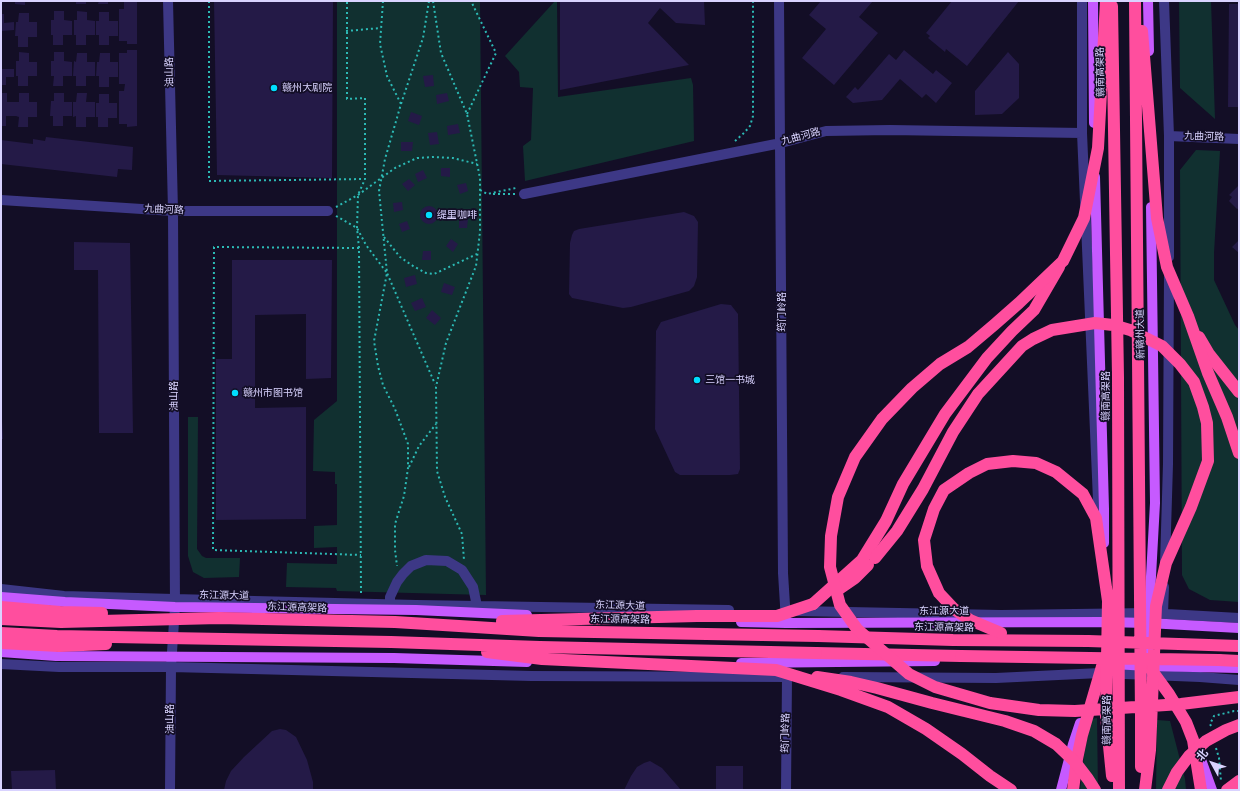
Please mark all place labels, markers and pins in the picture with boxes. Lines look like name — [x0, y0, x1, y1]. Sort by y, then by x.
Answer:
place label: 赣州大剧院 — [282, 82, 332, 94]
marker: 赣州大剧院 — [269, 83, 279, 93]
place label: 缇里咖啡 — [437, 209, 477, 221]
marker: 缇里咖啡 — [424, 210, 434, 220]
place label: 三馆一书城 — [705, 374, 755, 386]
marker: 三馆一书城 — [692, 375, 702, 385]
place label: 赣州市图书馆 — [243, 387, 303, 399]
marker: 赣州市图书馆 — [230, 388, 240, 398]

